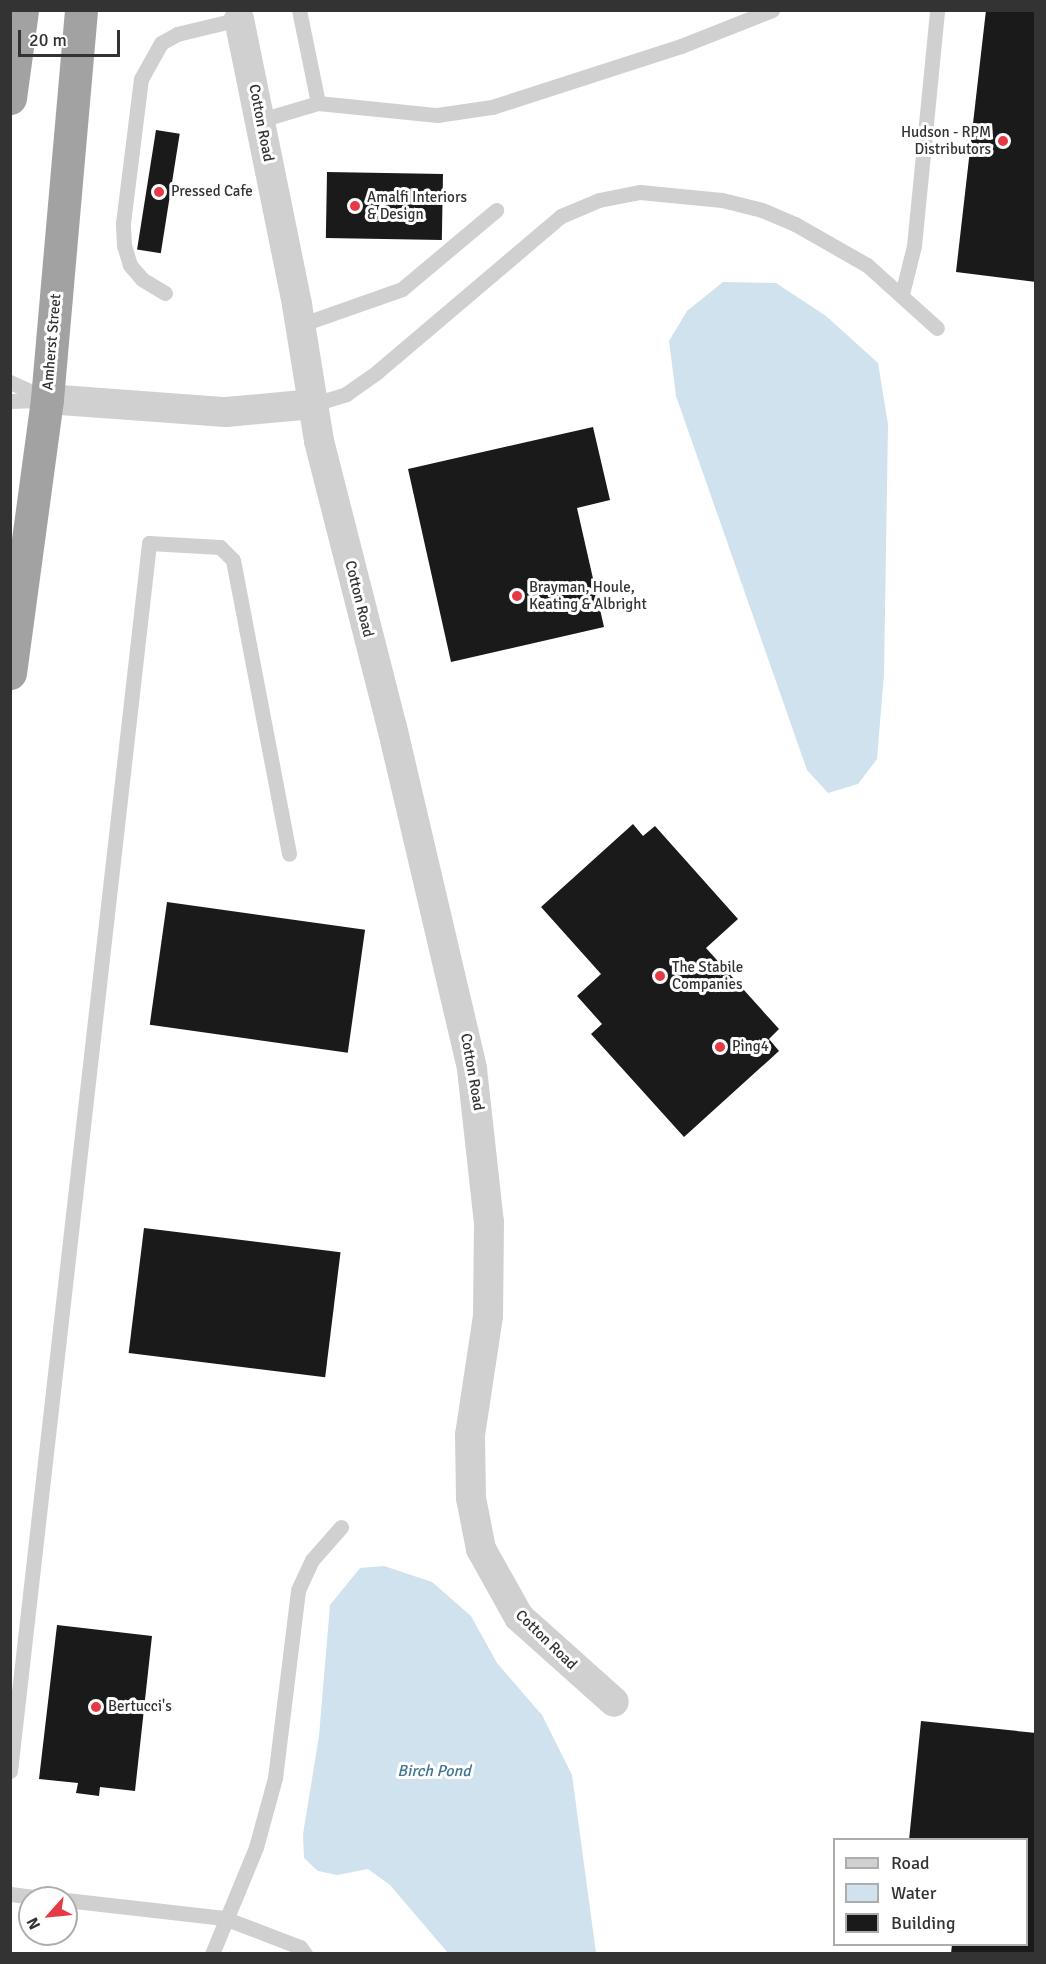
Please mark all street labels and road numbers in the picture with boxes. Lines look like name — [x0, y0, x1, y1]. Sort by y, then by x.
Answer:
street label: Cotton Road — [245, 83, 277, 163]
street label: Amherst Street — [39, 293, 65, 391]
street label: Cotton Road — [341, 559, 377, 639]
street label: Cotton Road — [456, 1032, 488, 1112]
street label: Cotton Road — [512, 1606, 580, 1674]

